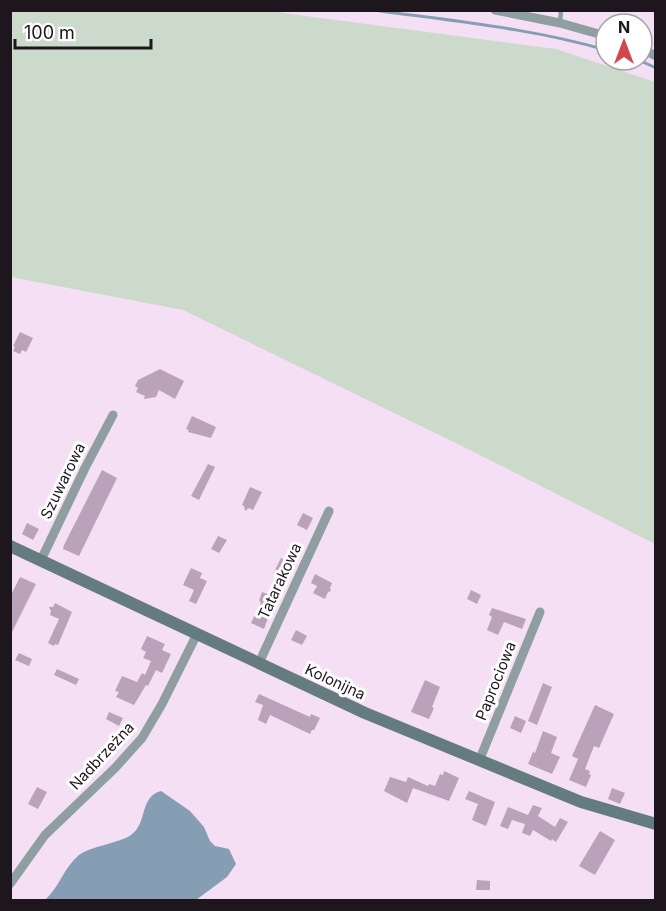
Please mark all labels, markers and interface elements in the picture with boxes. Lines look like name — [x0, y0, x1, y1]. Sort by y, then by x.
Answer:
scale bar — [15, 12, 152, 50]
north arrow — [594, 12, 654, 72]
text: N — [618, 17, 630, 37]
text: 100 m — [24, 22, 75, 43]
street label: Szuwarowa — [36, 440, 89, 522]
street label: Tatarakowa — [254, 540, 305, 622]
street label: Paprociowa — [471, 639, 520, 723]
street label: Kolonijna — [302, 659, 368, 704]
street label: Nadbrzeżna — [65, 718, 138, 794]

